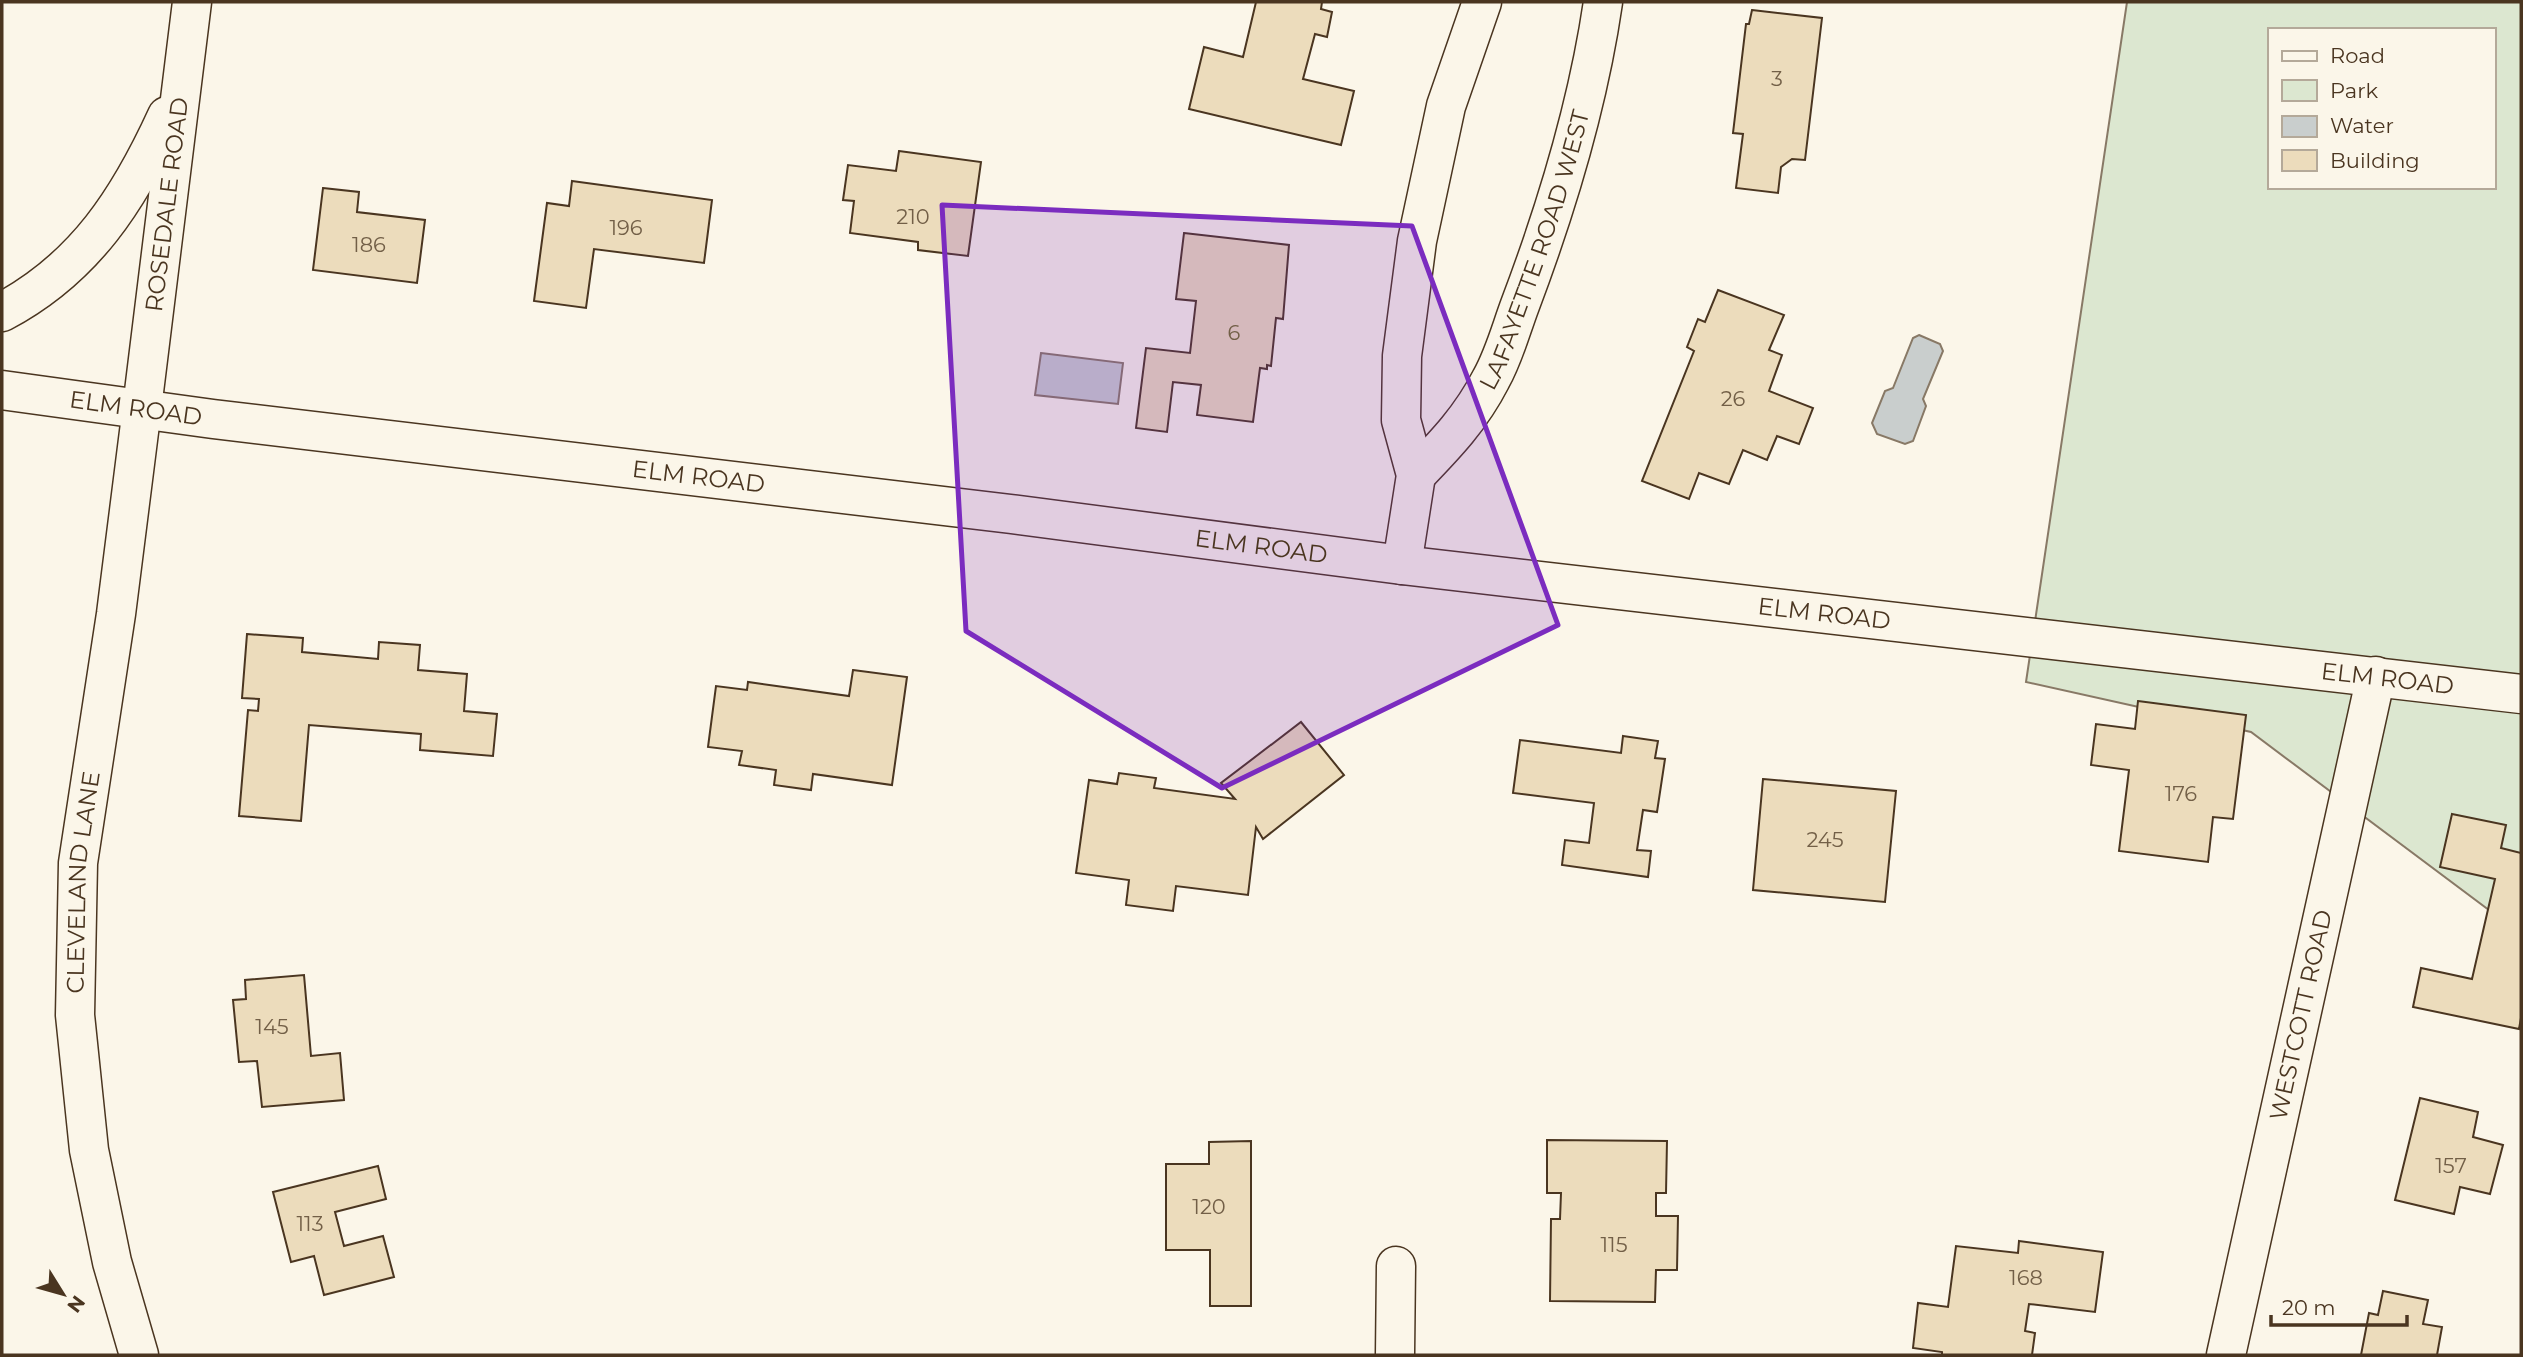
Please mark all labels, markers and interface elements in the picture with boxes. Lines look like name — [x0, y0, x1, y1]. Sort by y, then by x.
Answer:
legend — [2268, 28, 2495, 189]
text: Road — [2330, 43, 2385, 68]
house number: 3 — [1771, 66, 1783, 91]
text: Park — [2330, 78, 2378, 103]
street label: ROSEDALE ROAD — [139, 96, 194, 313]
street label: LAFAYETTE ROAD WEST — [1473, 107, 1595, 395]
text: Water — [2330, 113, 2394, 138]
text: Building — [2330, 148, 2420, 173]
house number: 210 — [896, 204, 930, 229]
house number: 196 — [609, 215, 643, 240]
house number: 186 — [352, 232, 386, 257]
house number: 6 — [1228, 320, 1241, 345]
street label: ELM ROAD — [68, 384, 204, 431]
house number: 26 — [1721, 386, 1746, 411]
street label: ELM ROAD — [631, 454, 767, 499]
street label: ELM ROAD — [1193, 523, 1330, 569]
street label: ELM ROAD — [1756, 591, 1892, 635]
street label: ELM ROAD — [2320, 656, 2456, 700]
street label: CLEVELAND LANE — [60, 769, 106, 994]
house number: 176 — [2165, 781, 2197, 806]
house number: 245 — [1806, 827, 1844, 852]
street label: WESTCOTT ROAD — [2263, 907, 2338, 1123]
house number: 145 — [255, 1014, 289, 1039]
house number: 157 — [2435, 1153, 2467, 1178]
house number: 120 — [1192, 1194, 1226, 1219]
house number: 113 — [296, 1211, 324, 1236]
house number: 115 — [1600, 1232, 1628, 1257]
north arrow — [28, 1259, 98, 1329]
house number: 168 — [2009, 1265, 2043, 1290]
scale bar — [2271, 1284, 2408, 1328]
text: N — [62, 1291, 90, 1317]
text: 20 m — [2282, 1295, 2336, 1320]

